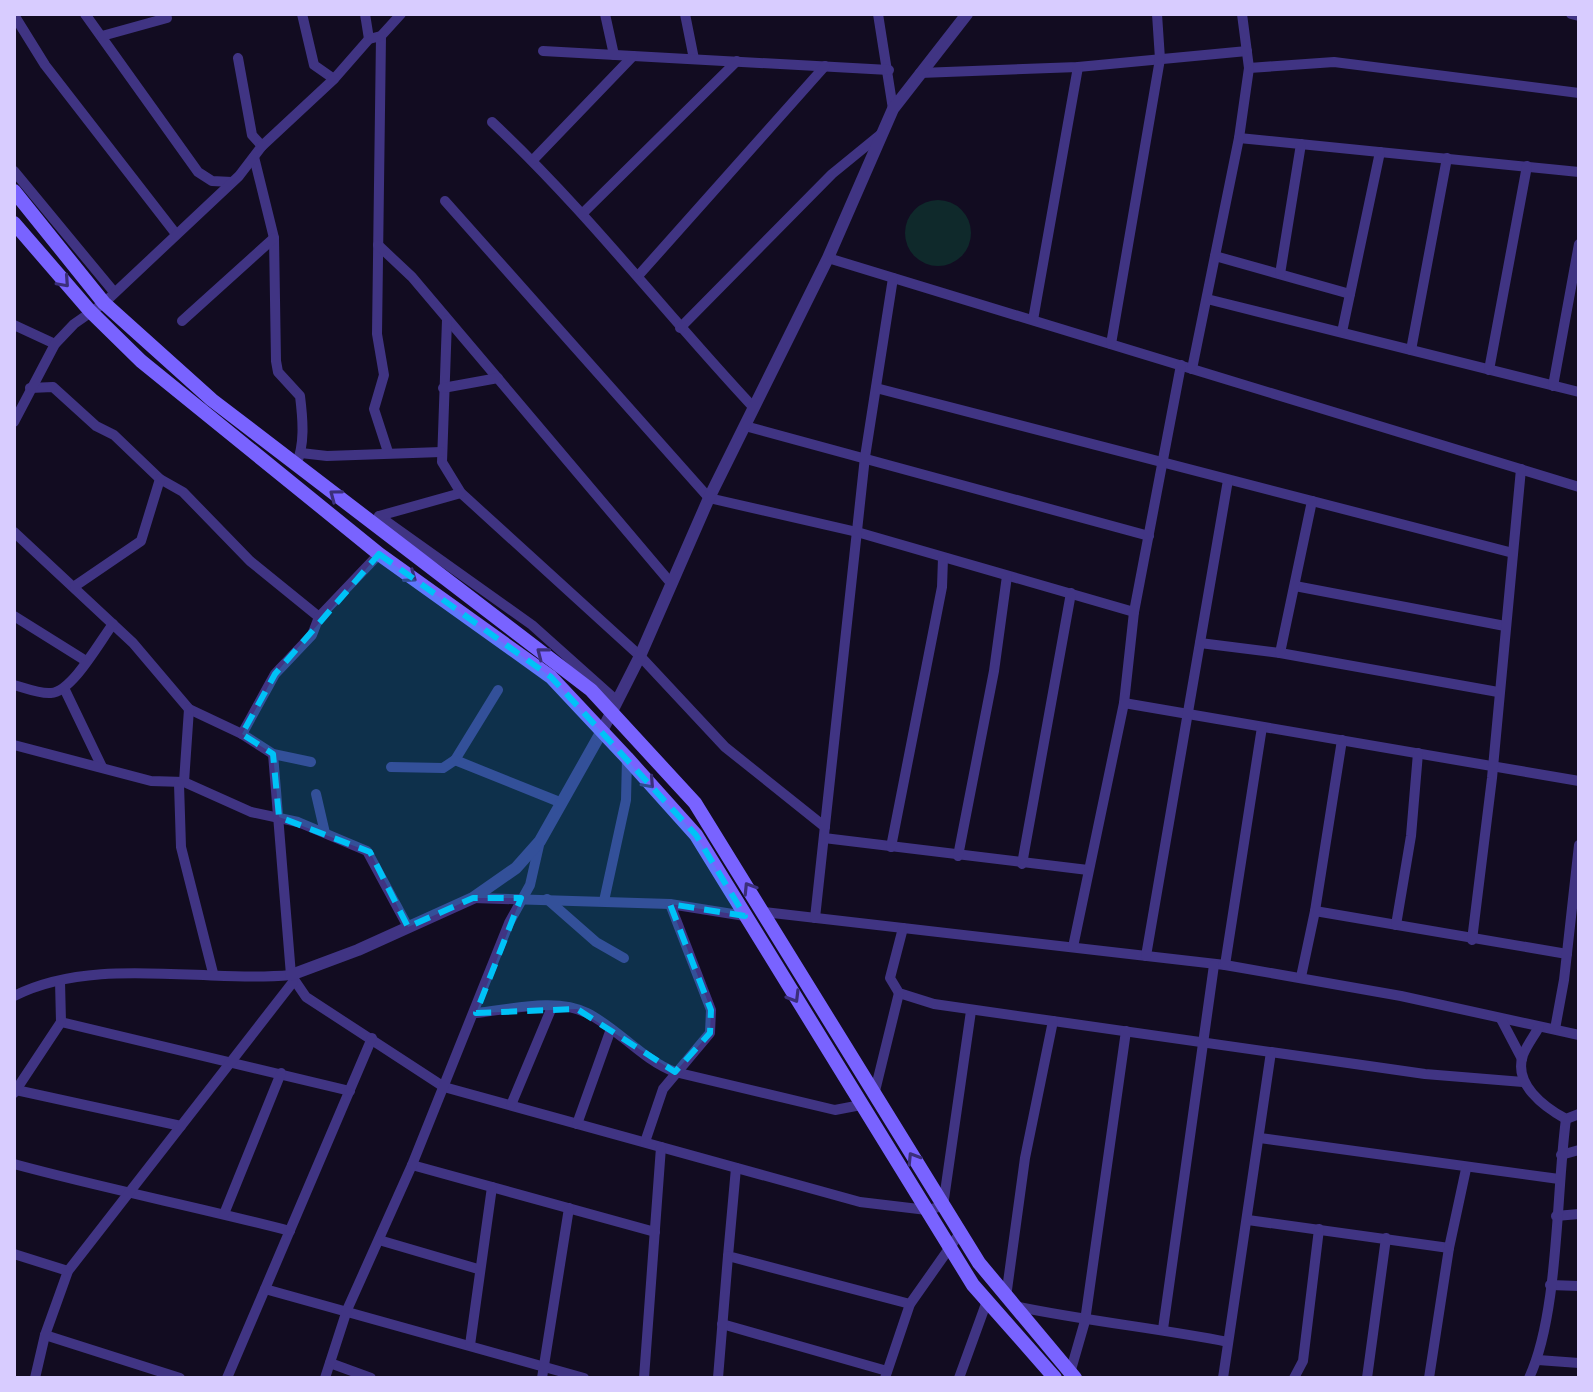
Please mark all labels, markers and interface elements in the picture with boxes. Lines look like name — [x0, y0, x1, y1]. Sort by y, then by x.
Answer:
one-way arrow — [54, 273, 69, 288]
one-way arrow — [329, 491, 343, 505]
one-way arrow — [403, 567, 417, 581]
one-way arrow — [536, 648, 551, 662]
one-way arrow — [639, 773, 654, 788]
one-way arrow — [743, 882, 758, 897]
one-way arrow — [784, 988, 800, 1003]
one-way arrow — [907, 1152, 922, 1167]

